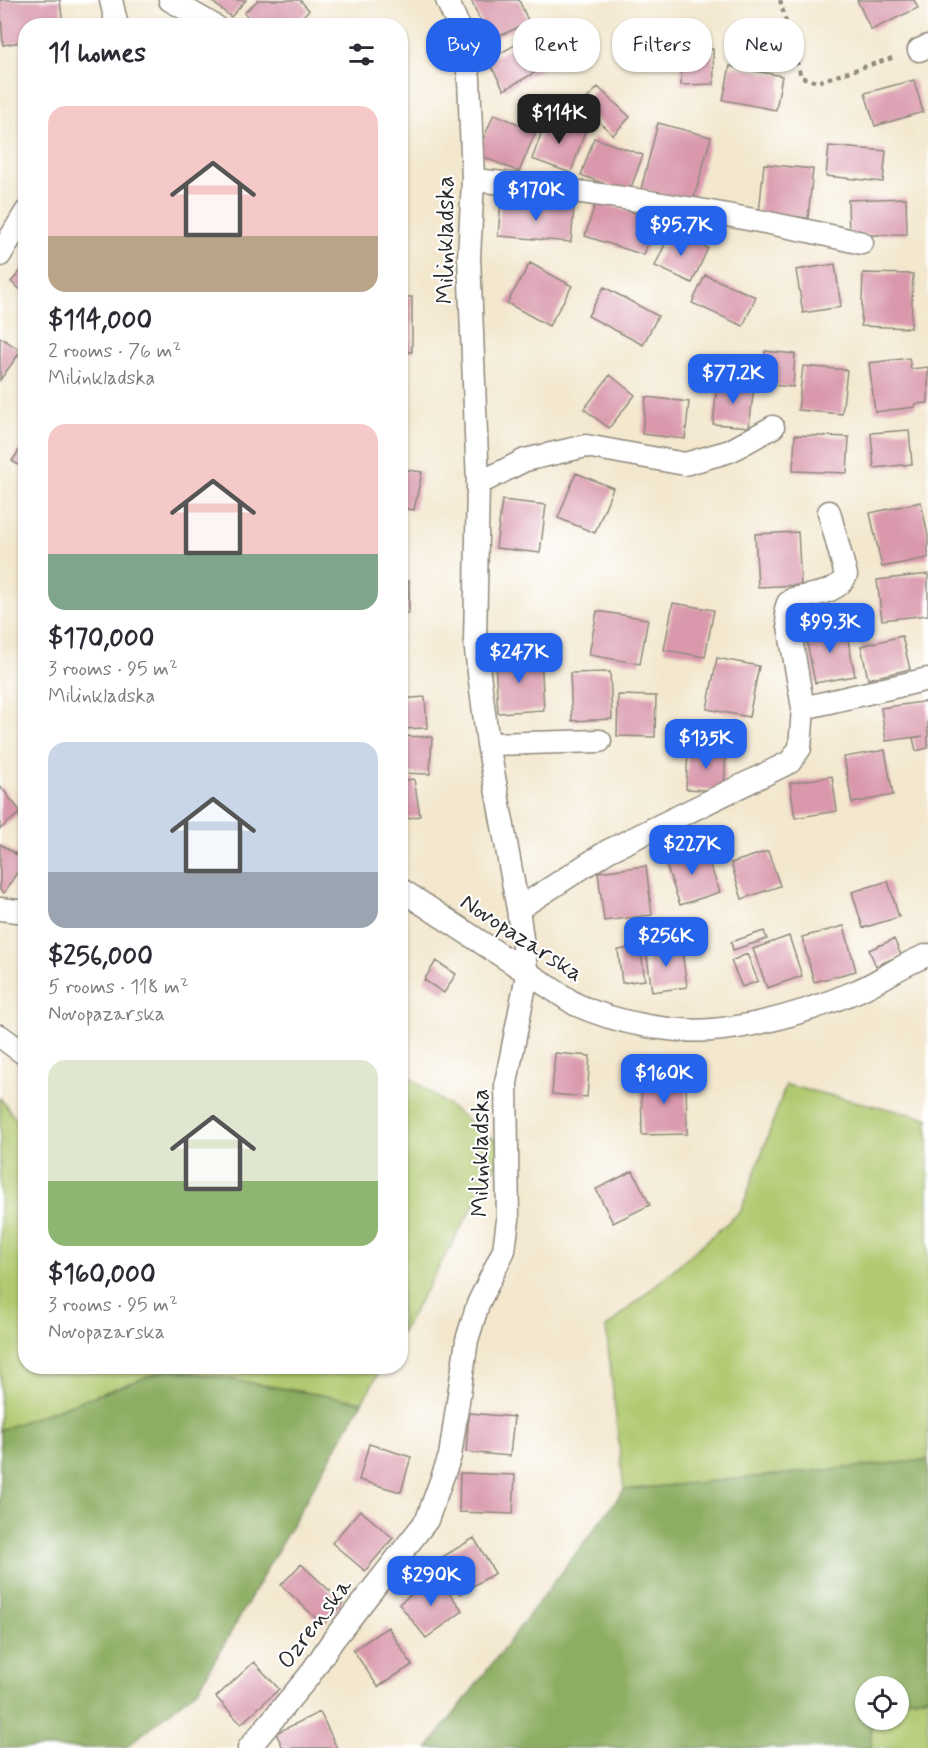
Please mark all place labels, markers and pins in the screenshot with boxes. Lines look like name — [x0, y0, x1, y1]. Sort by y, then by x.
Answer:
pin: $114K — [517, 94, 601, 145]
pin: $170K — [494, 171, 578, 222]
pin: $95.7K — [632, 206, 730, 257]
pin: $77.2K — [684, 354, 782, 405]
pin: $99.3K — [781, 603, 879, 654]
pin: $247K — [477, 633, 561, 684]
pin: $135K — [664, 719, 748, 770]
pin: $227K — [650, 825, 734, 876]
pin: $256K — [624, 917, 708, 968]
pin: $160K — [622, 1054, 706, 1105]
pin: $290K — [389, 1556, 473, 1607]

